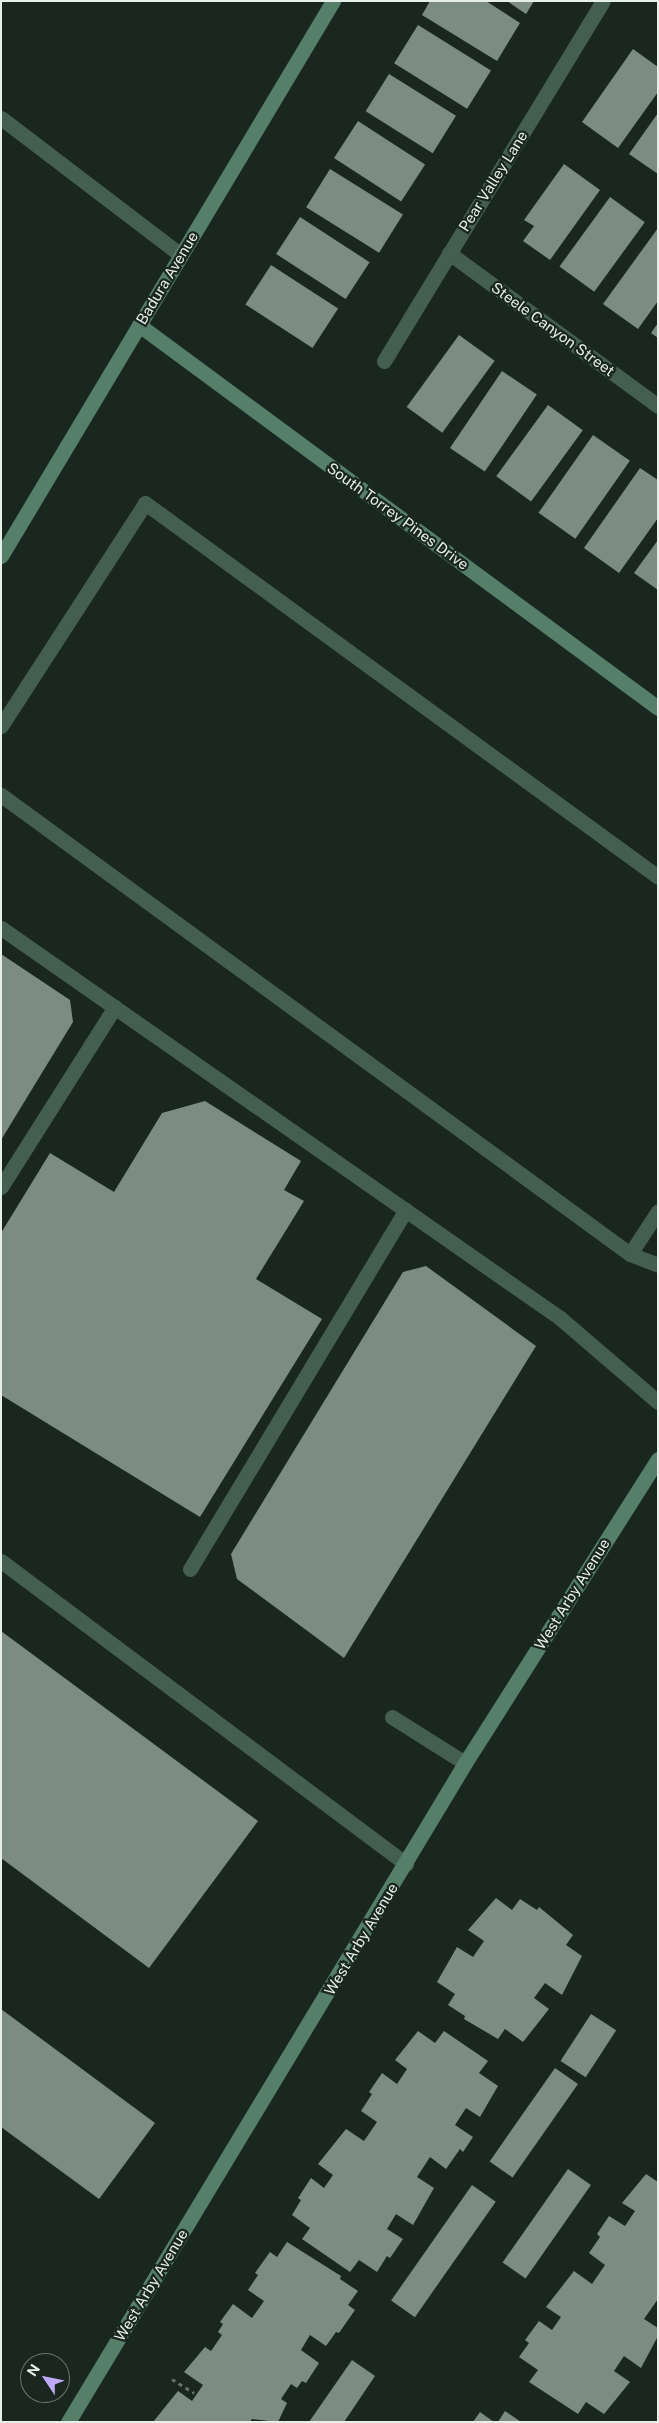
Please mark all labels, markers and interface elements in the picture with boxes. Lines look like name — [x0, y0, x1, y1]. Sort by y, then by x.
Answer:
street label: Pear Valley Lane — [455, 127, 531, 235]
street label: Badura Avenue — [132, 228, 202, 328]
street label: Steele Canyon Street — [488, 278, 618, 380]
street label: South Torrey Pines Drive — [324, 458, 472, 574]
street label: West Arby Avenue — [531, 1535, 613, 1653]
street label: West Arby Avenue — [320, 1880, 402, 1998]
street label: West Arby Avenue — [110, 2226, 192, 2344]
north arrow — [20, 2353, 70, 2403]
text: N — [24, 2361, 43, 2379]

